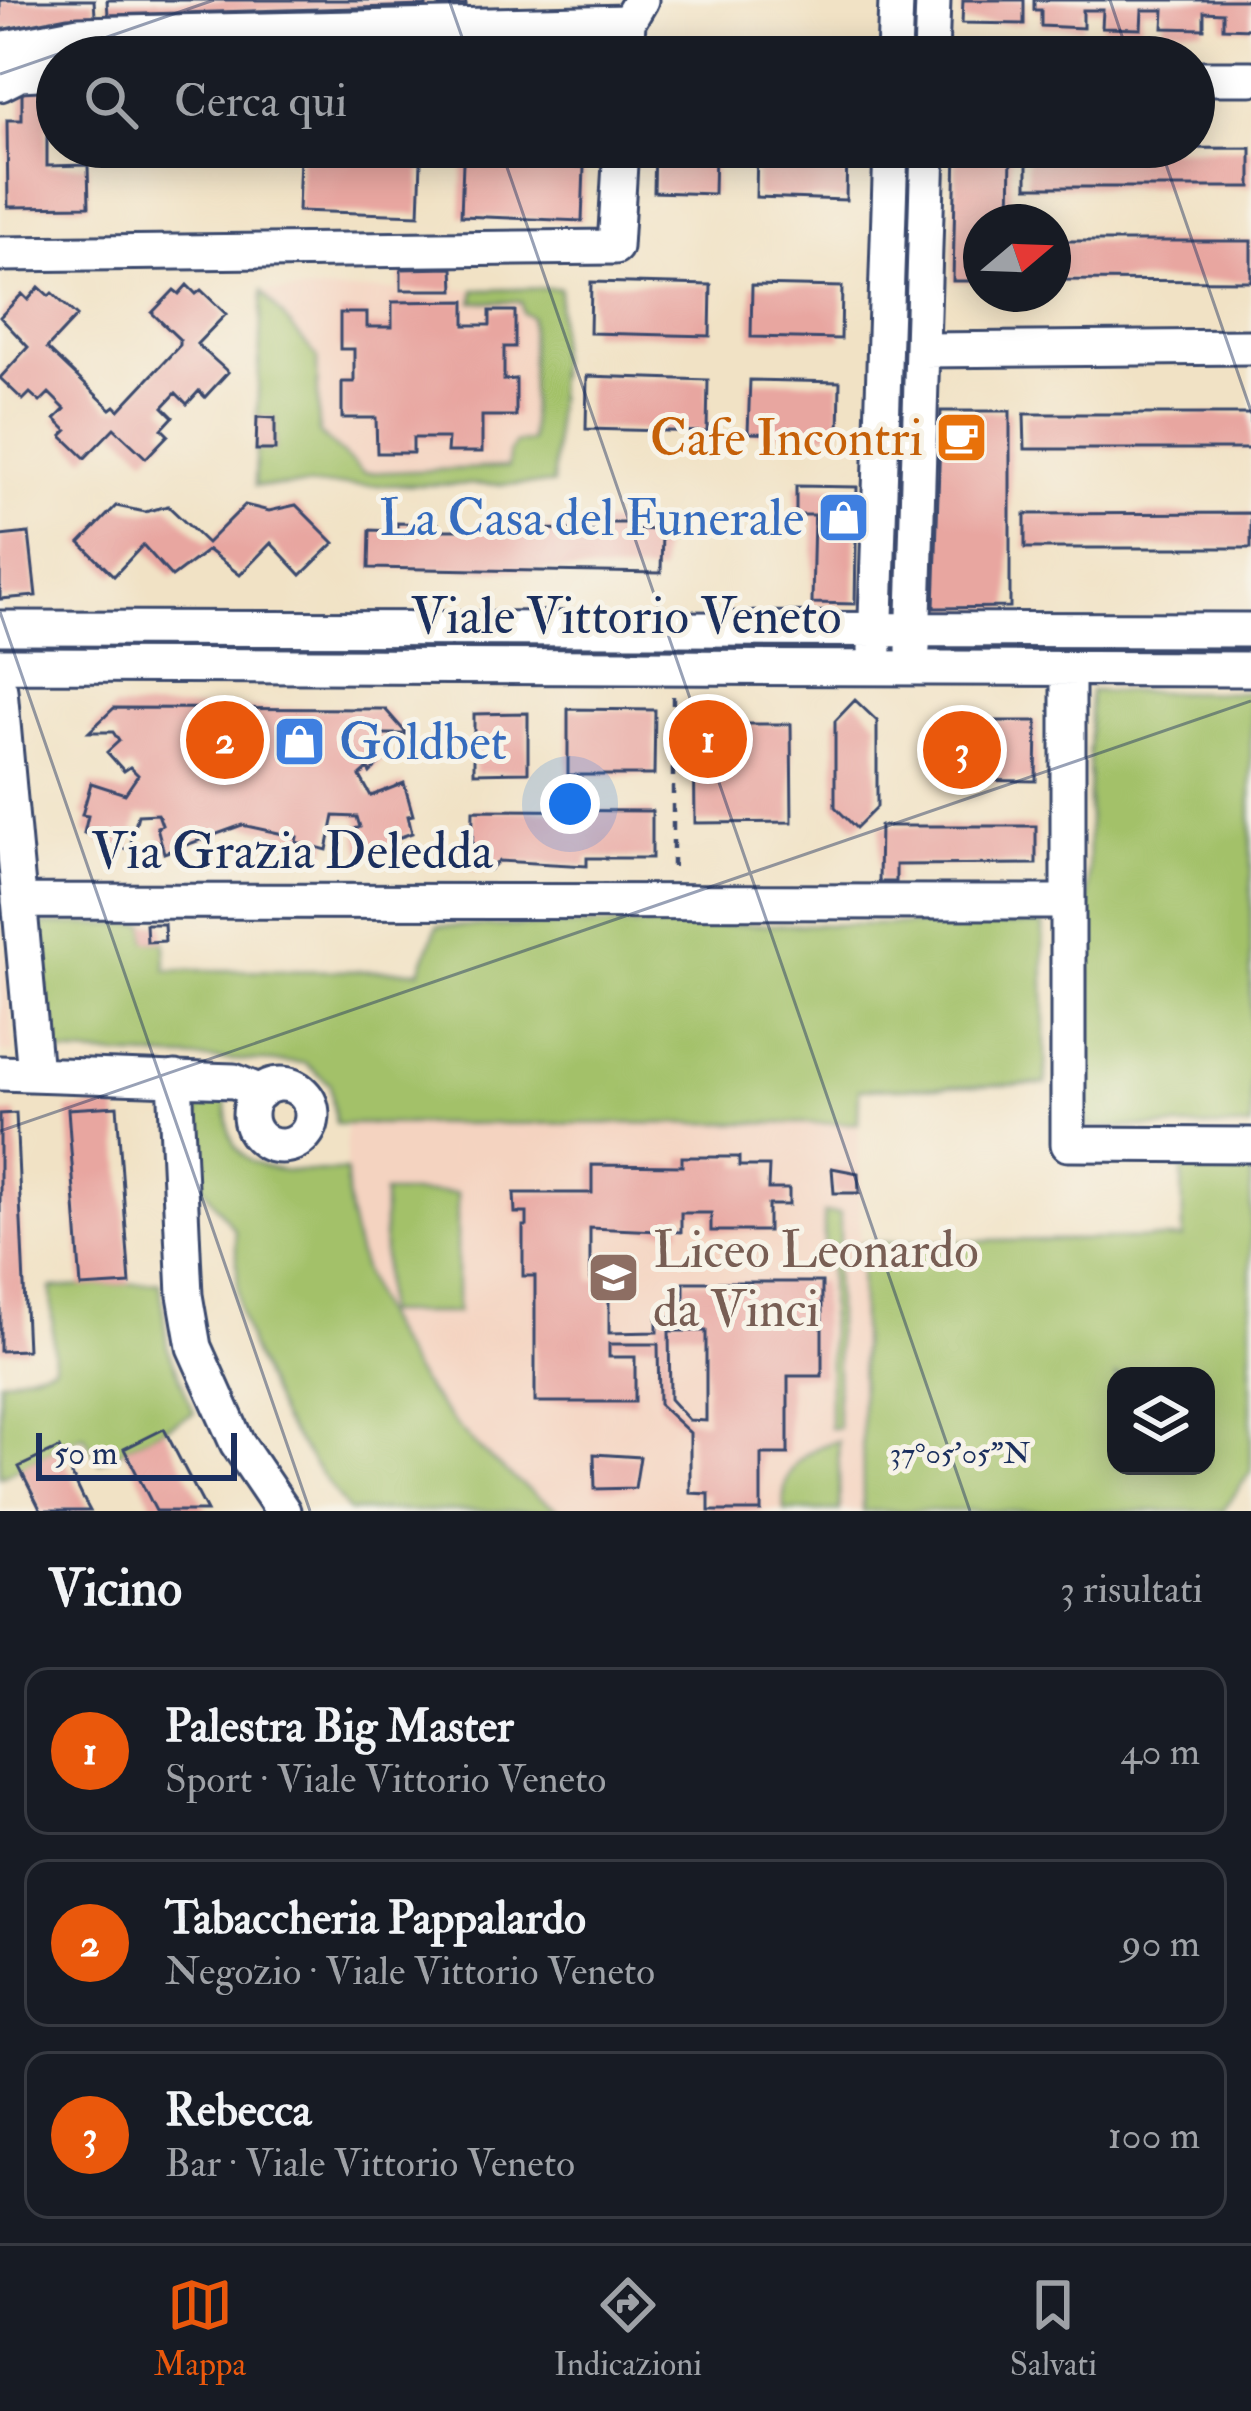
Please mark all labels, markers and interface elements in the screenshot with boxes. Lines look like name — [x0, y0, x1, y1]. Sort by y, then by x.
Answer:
search box — [36, 36, 1215, 168]
icon: search — [78, 69, 144, 135]
text: Cerca qui — [174, 74, 347, 130]
north arrow — [963, 204, 1071, 312]
place label: Cafe Incontri — [650, 407, 923, 471]
cafe icon: Cafe Incontri — [934, 409, 990, 465]
place label: La Casa del Funerale — [379, 487, 804, 551]
shop icon: La Casa del Funerale — [815, 489, 871, 545]
street label: Viale Vittorio Veneto — [410, 585, 842, 649]
pin: 1 — [669, 694, 747, 784]
pin: 2 — [186, 695, 264, 785]
pin: 3 — [923, 705, 1001, 795]
place label: Goldbet — [339, 711, 507, 775]
shop icon: Goldbet — [272, 713, 328, 769]
your location — [540, 774, 600, 834]
street label: Via Grazia Deledda — [91, 820, 494, 884]
place label: Liceo Leonardo da Vinci — [653, 1219, 979, 1342]
school or university icon: Liceo Leonardo da Vinci — [586, 1250, 642, 1306]
map controls — [1107, 1367, 1215, 1475]
button: layers — [1107, 1367, 1215, 1475]
scale bar — [36, 1427, 237, 1480]
text: 50 m — [54, 1433, 118, 1474]
text: 37°05'05"N — [890, 1435, 1030, 1472]
text: Vicino — [48, 1557, 182, 1621]
text: 3 risultati — [1060, 1565, 1203, 1614]
text: Palestra Big Master — [165, 1699, 514, 1755]
text: 1 — [83, 1727, 97, 1776]
text: 40 m — [1121, 1727, 1200, 1776]
text: Sport · Viale Vittorio Veneto — [165, 1755, 606, 1804]
text: Tabaccheria Pappalardo — [165, 1891, 586, 1947]
text: 2 — [80, 1919, 100, 1968]
text: 90 m — [1122, 1919, 1200, 1968]
text: Negozio · Viale Vittorio Veneto — [165, 1947, 655, 1996]
text: Rebecca — [165, 2083, 311, 2139]
text: 3 — [83, 2111, 97, 2160]
text: 100 m — [1108, 2111, 1200, 2160]
text: Bar · Viale Vittorio Veneto — [165, 2139, 575, 2188]
tab: Mappa — [154, 2272, 246, 2385]
tab: Indicazioni — [554, 2272, 702, 2385]
tab: Salvati — [1010, 2272, 1097, 2385]

